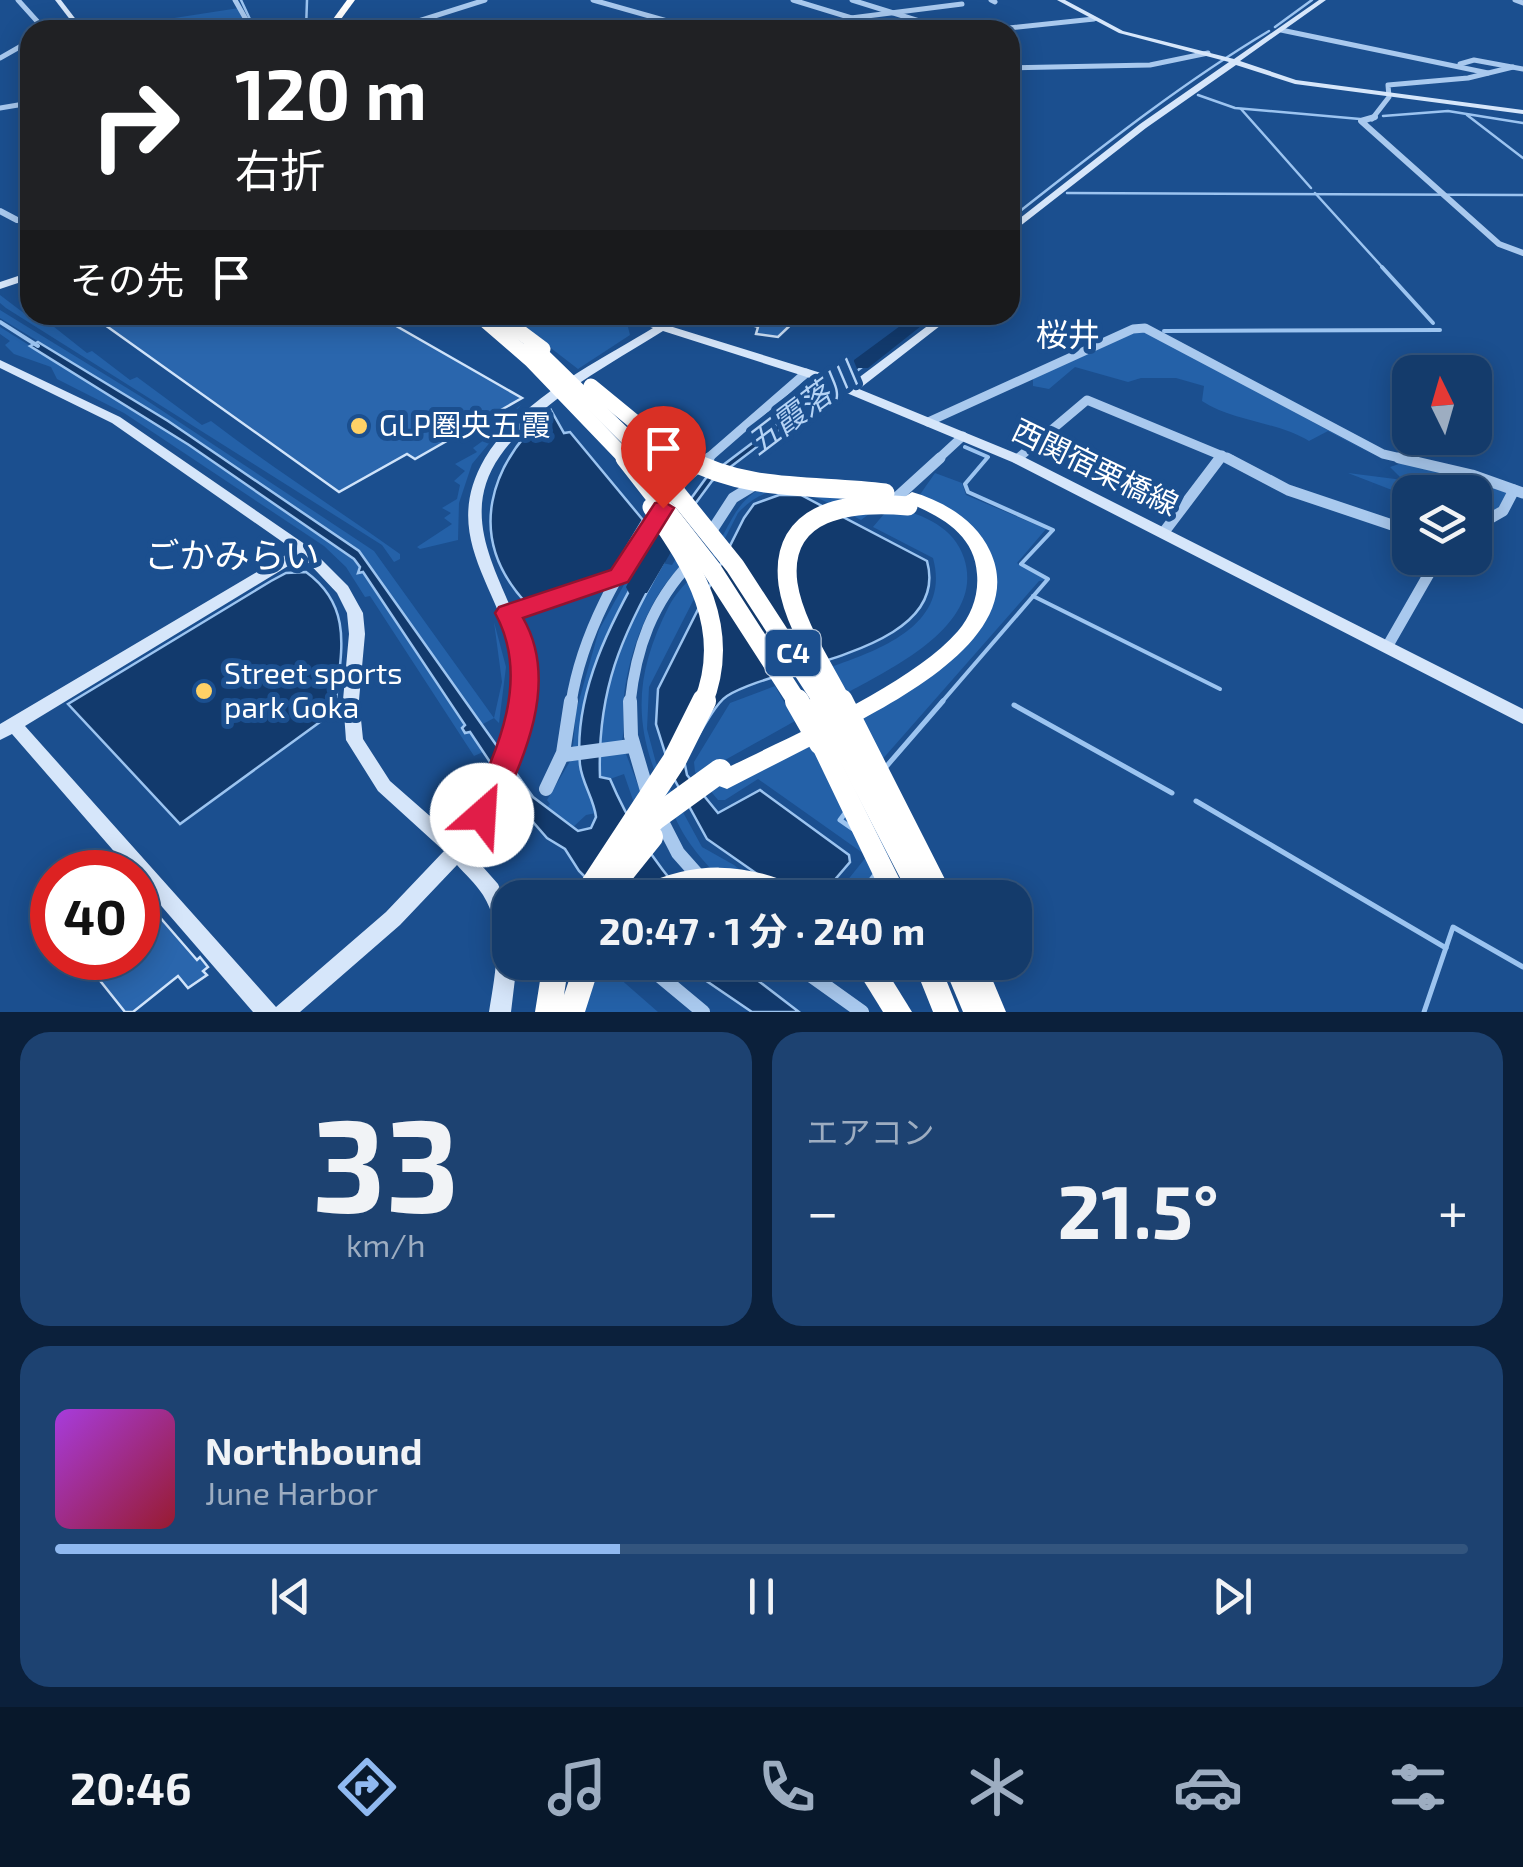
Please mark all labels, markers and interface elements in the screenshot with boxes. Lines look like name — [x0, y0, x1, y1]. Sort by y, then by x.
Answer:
text: 120 m — [235, 50, 427, 134]
icon: right — [70, 60, 200, 190]
text: 右折 — [235, 142, 325, 196]
icon: arrive — [204, 250, 259, 305]
text: その先 — [70, 256, 184, 302]
district label: 桜井 — [1036, 314, 1100, 352]
water label: 五霞落川 — [738, 352, 866, 461]
north arrow — [1392, 355, 1492, 455]
map controls — [1392, 355, 1492, 575]
place label: GLP圏央五霞 — [379, 406, 551, 442]
pin — [621, 406, 706, 509]
street label: 西関宿栗橋線 — [1007, 411, 1185, 522]
marker: GLP圏央五霞 — [348, 415, 370, 437]
icon: arrive — [636, 421, 691, 476]
button: layers — [1392, 475, 1492, 575]
district label: ごかみらい — [144, 533, 320, 575]
road number: C4 — [766, 630, 820, 676]
place label: Street sports park Goka — [224, 654, 402, 724]
marker: Street sports park Goka — [193, 680, 215, 702]
position arrow — [430, 763, 534, 867]
speed limit sign: 40 — [30, 850, 160, 980]
text: 20:47 · 1 分 · 240 m — [599, 907, 925, 953]
text: 33 — [312, 1082, 459, 1238]
text: エアコン — [807, 1112, 935, 1150]
text: 21.5° — [1057, 1164, 1219, 1254]
text: − — [807, 1177, 839, 1243]
text: + — [1438, 1177, 1468, 1243]
text: km/h — [346, 1225, 425, 1263]
text: Northbound — [205, 1427, 423, 1473]
text: June Harbor — [205, 1473, 378, 1511]
icon: previous — [263, 1569, 318, 1624]
icon: pause — [734, 1569, 789, 1624]
icon: next — [1205, 1569, 1260, 1624]
icon: directions — [332, 1752, 402, 1822]
icon: music — [542, 1752, 612, 1822]
icon: phone — [752, 1752, 822, 1822]
icon: climate — [962, 1752, 1032, 1822]
icon: car — [1173, 1752, 1243, 1822]
icon: filters — [1383, 1752, 1453, 1822]
text: 20:46 — [70, 1760, 191, 1814]

